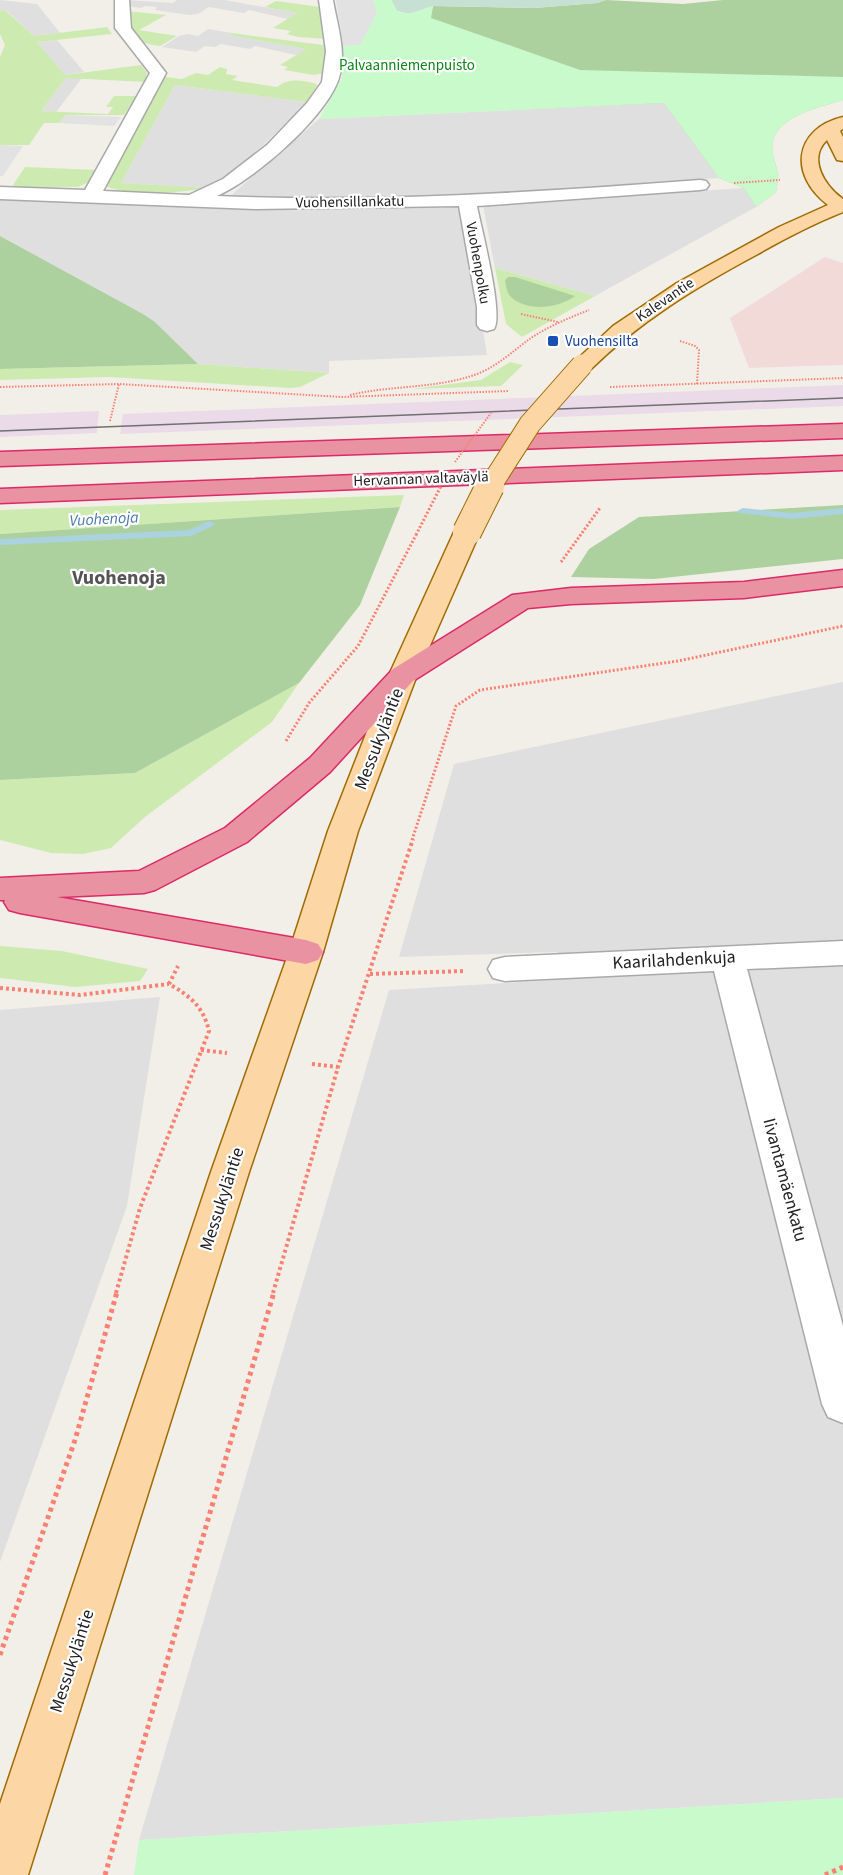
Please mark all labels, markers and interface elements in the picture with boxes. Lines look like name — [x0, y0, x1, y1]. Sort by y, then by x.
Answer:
park label: Palvaanniemenpuisto — [339, 55, 475, 76]
street label: Vuohensillankatu — [296, 191, 404, 213]
street label: Vuohenpolku — [460, 220, 496, 306]
street label: Kalevantie — [632, 273, 698, 327]
place label: Vuohensilta — [565, 331, 638, 352]
marker: Vuohensilta — [546, 334, 560, 348]
street label: Hervannan valtaväylä — [353, 466, 489, 492]
water label: Vuohenoja — [69, 506, 140, 532]
district label: Vuohenoja — [71, 564, 166, 592]
street label: Messukyläntie — [348, 684, 410, 793]
street label: Kaarilahdenkuja — [612, 944, 736, 976]
street label: Iivantamäenkatu — [756, 1115, 814, 1245]
street label: Messukyläntie — [194, 1144, 250, 1254]
street label: Messukyläntie — [44, 1606, 100, 1716]

